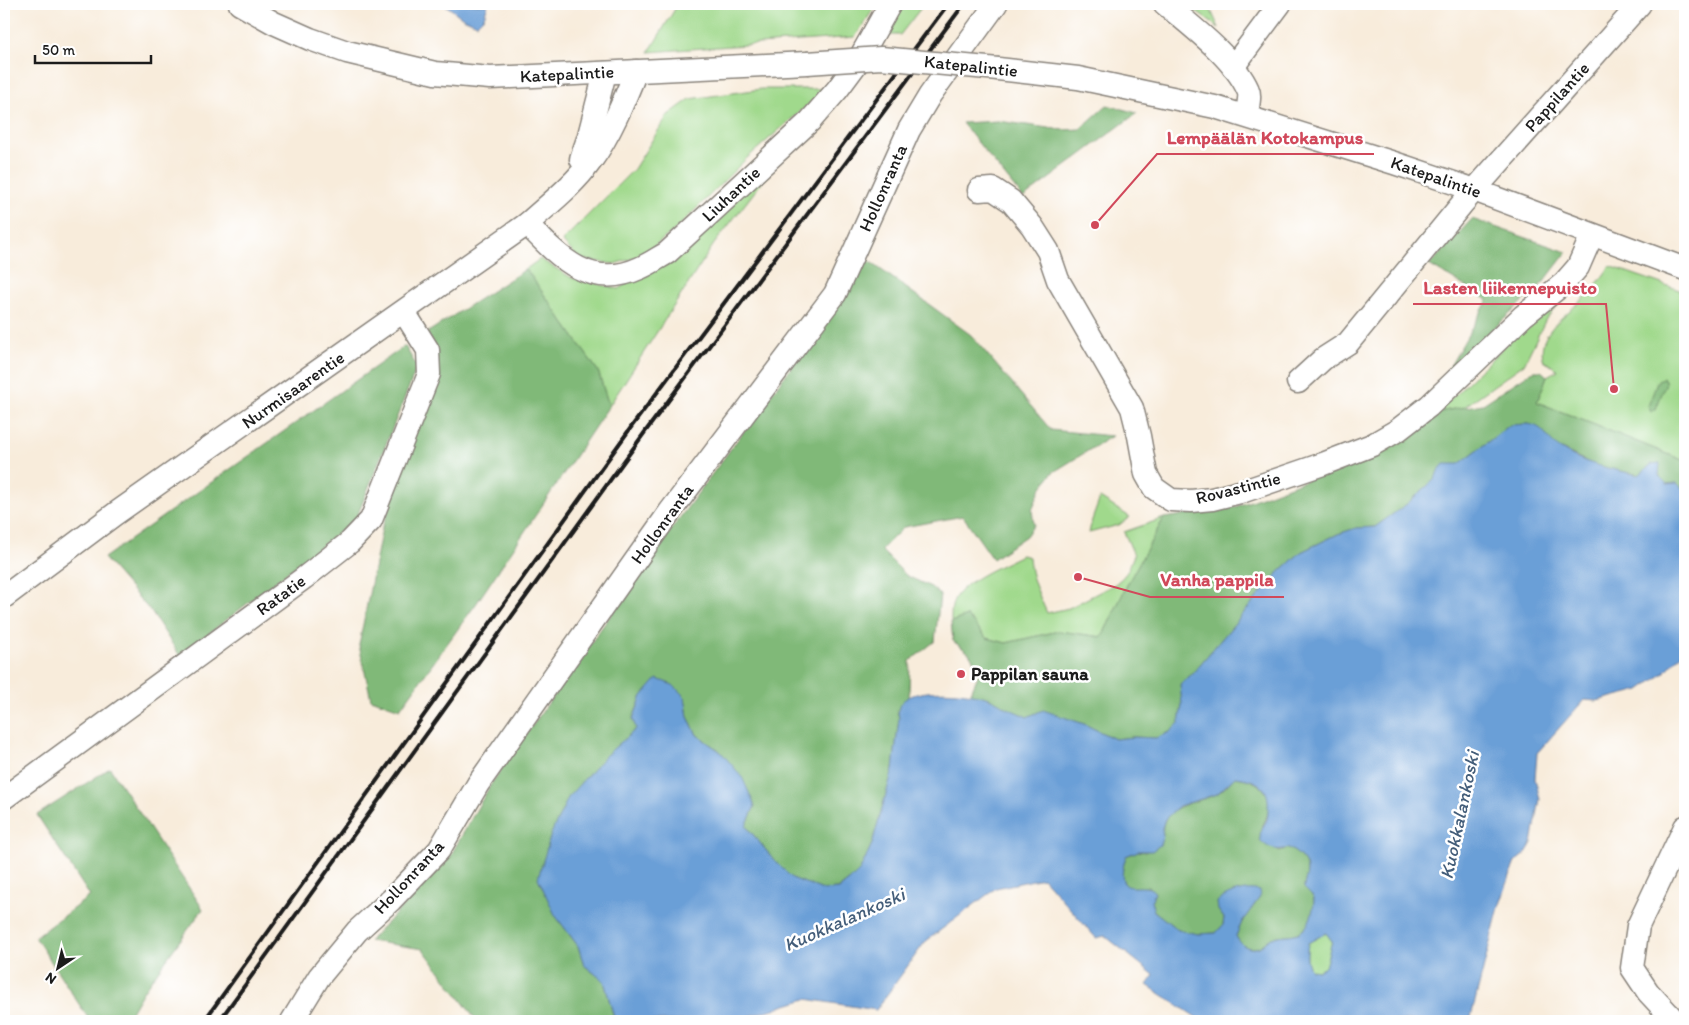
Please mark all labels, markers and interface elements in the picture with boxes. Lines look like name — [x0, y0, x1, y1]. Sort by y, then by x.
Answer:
scale bar — [35, 32, 151, 64]
text: 50 m — [42, 41, 75, 59]
street label: Katepalintie — [923, 50, 1019, 82]
street label: Pappilantie — [1520, 57, 1594, 137]
street label: Katepalintie — [519, 61, 615, 87]
callout: Lempäälän Kotokampus — [1157, 120, 1374, 154]
text: Lempäälän Kotokampus — [1167, 126, 1364, 149]
street label: Hollonranta — [854, 140, 912, 235]
street label: Katepalintie — [1388, 151, 1484, 203]
street label: Liuhantie — [697, 161, 765, 227]
callout: Lasten liikennepuisto — [1413, 270, 1606, 304]
text: Lasten liikennepuisto — [1423, 276, 1597, 299]
street label: Nurmisaarentie — [237, 346, 349, 434]
street label: Rovastintie — [1193, 467, 1283, 509]
street label: Hollonranta — [626, 479, 699, 568]
callout: Vanha pappila — [1150, 563, 1284, 597]
text: Vanha pappila — [1160, 568, 1274, 591]
street label: Ratatie — [252, 570, 310, 620]
place label: Pappilan sauna — [971, 663, 1089, 685]
marker: Pappilan sauna — [955, 668, 967, 680]
water label: Kuokkalankoski — [1435, 747, 1485, 881]
street label: Hollonranta — [369, 835, 449, 919]
water label: Kuokkalankoski — [780, 882, 910, 956]
north arrow — [32, 942, 82, 992]
text: N — [42, 969, 60, 988]

